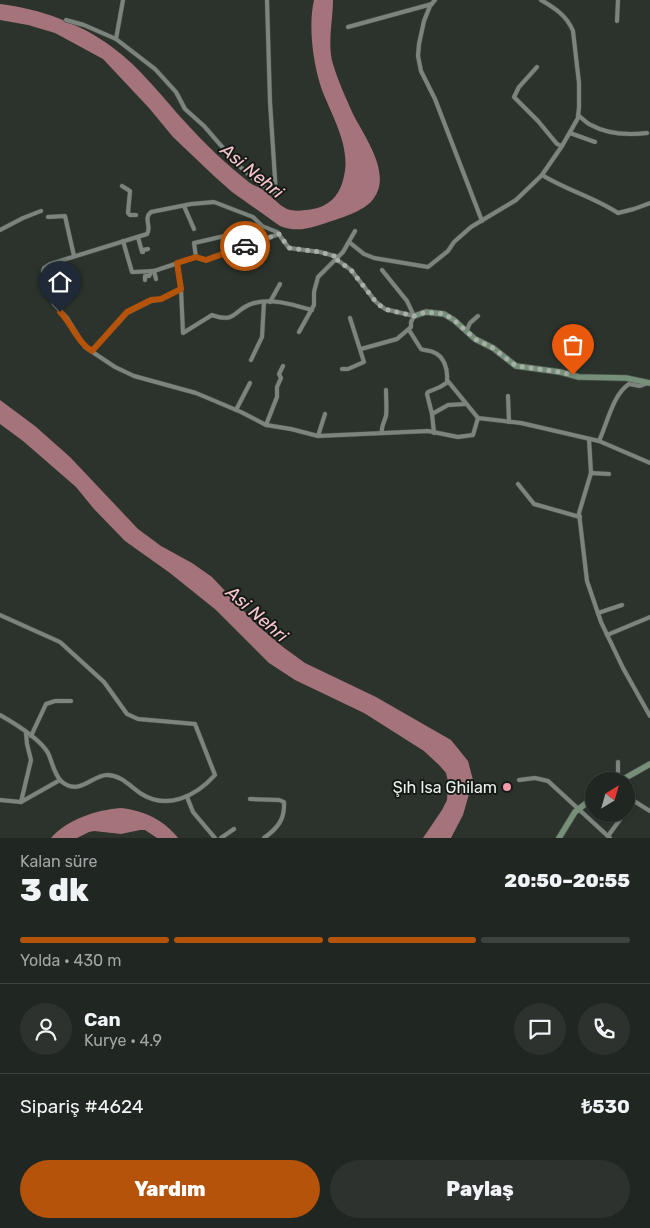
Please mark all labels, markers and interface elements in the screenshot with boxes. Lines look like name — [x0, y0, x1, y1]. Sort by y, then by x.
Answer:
water label: Asi Nehri — [215, 138, 288, 203]
courier — [220, 221, 270, 271]
icon: car — [231, 232, 259, 260]
pin — [39, 261, 81, 312]
icon: home — [46, 268, 74, 296]
pin — [552, 324, 594, 375]
icon: bag — [559, 331, 587, 359]
water label: Asi Nehri — [221, 580, 293, 647]
north arrow — [585, 772, 635, 822]
map controls — [585, 772, 635, 822]
place label: Şıh Isa Ghilam — [393, 778, 497, 797]
marker: Şıh Isa Ghilam — [501, 781, 513, 793]
text: Kalan süre — [20, 852, 97, 871]
text: 20:50–20:55 — [504, 869, 630, 892]
text: 3 dk — [20, 871, 89, 909]
text: Yolda · 430 m — [20, 951, 121, 970]
button: person — [20, 1003, 72, 1055]
button: chat — [514, 1003, 566, 1055]
button: phone — [578, 1003, 630, 1055]
text: Can — [84, 1008, 121, 1031]
text: Kurye · 4.9 — [84, 1031, 162, 1050]
text: Sipariş #4624 — [20, 1095, 144, 1118]
text: ₺530 — [581, 1095, 630, 1118]
button: Yardım — [20, 1160, 320, 1218]
button: Paylaş — [330, 1160, 630, 1218]

